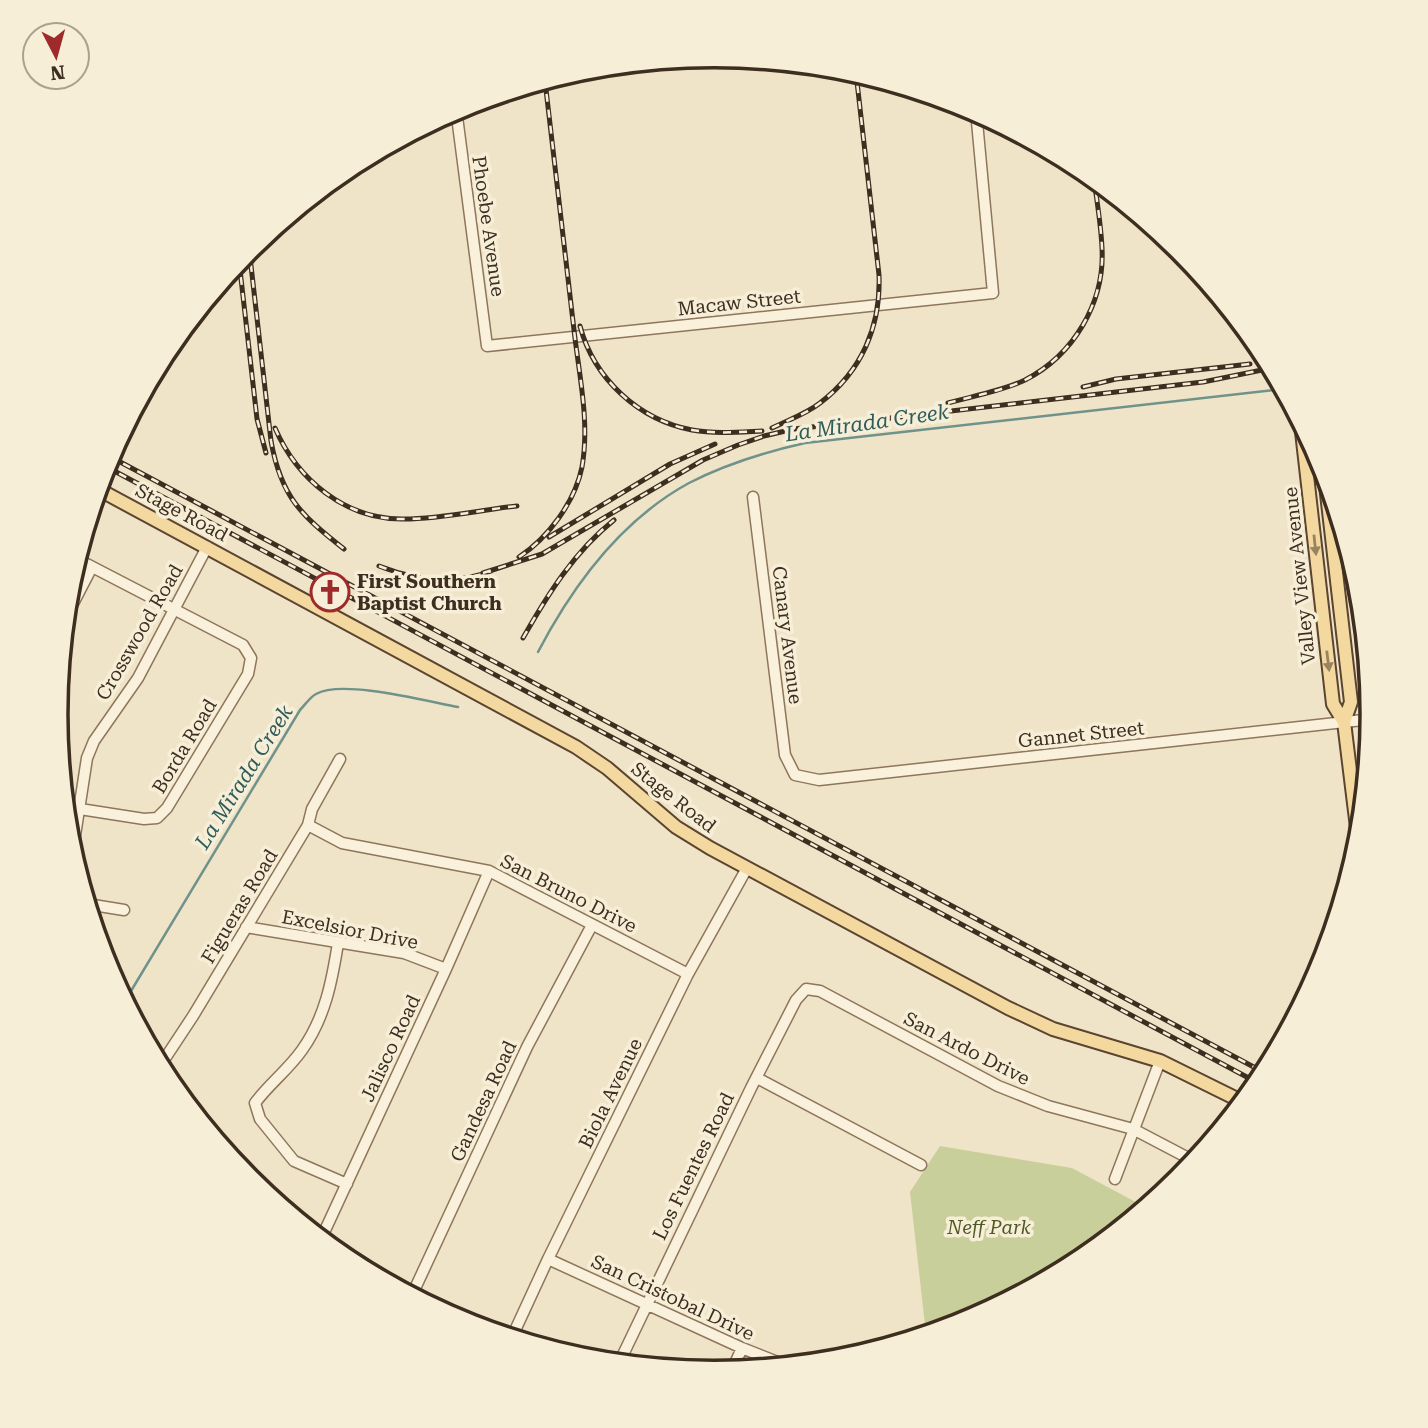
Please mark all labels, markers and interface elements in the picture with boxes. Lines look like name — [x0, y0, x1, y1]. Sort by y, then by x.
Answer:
north arrow — [21, 21, 91, 91]
text: N — [49, 60, 66, 85]
street label: Phoebe Avenue — [467, 154, 510, 298]
street label: Macaw Street — [676, 285, 802, 320]
water label: La Mirada Creek — [783, 400, 951, 447]
street label: Stage Road — [132, 479, 232, 546]
street label: Valley View Avenue — [1279, 486, 1320, 666]
one-way arrow — [1309, 534, 1320, 556]
street label: Crosswood Road — [91, 560, 188, 704]
street label: Canary Avenue — [768, 565, 807, 705]
place label: First Southern Baptist Church — [357, 570, 502, 615]
church icon: First Southern Baptist Church — [309, 571, 351, 613]
one-way arrow — [1323, 650, 1334, 672]
street label: Borda Road — [147, 695, 222, 798]
water label: La Mirada Creek — [190, 700, 298, 854]
street label: Gannet Street — [1017, 716, 1145, 753]
street label: Stage Road — [627, 757, 721, 838]
street label: Figueras Road — [196, 845, 283, 967]
street label: San Bruno Drive — [497, 849, 641, 938]
street label: Excelsior Drive — [280, 905, 420, 954]
street label: Jalisco Road — [356, 991, 425, 1105]
street label: San Ardo Drive — [900, 1007, 1034, 1090]
street label: Biola Avenue — [574, 1034, 647, 1152]
street label: Gandesa Road — [445, 1037, 522, 1165]
street label: Los Fuentes Road — [648, 1089, 739, 1244]
park label: Neff Park — [946, 1216, 1031, 1239]
street label: San Cristobal Drive — [588, 1250, 758, 1345]

